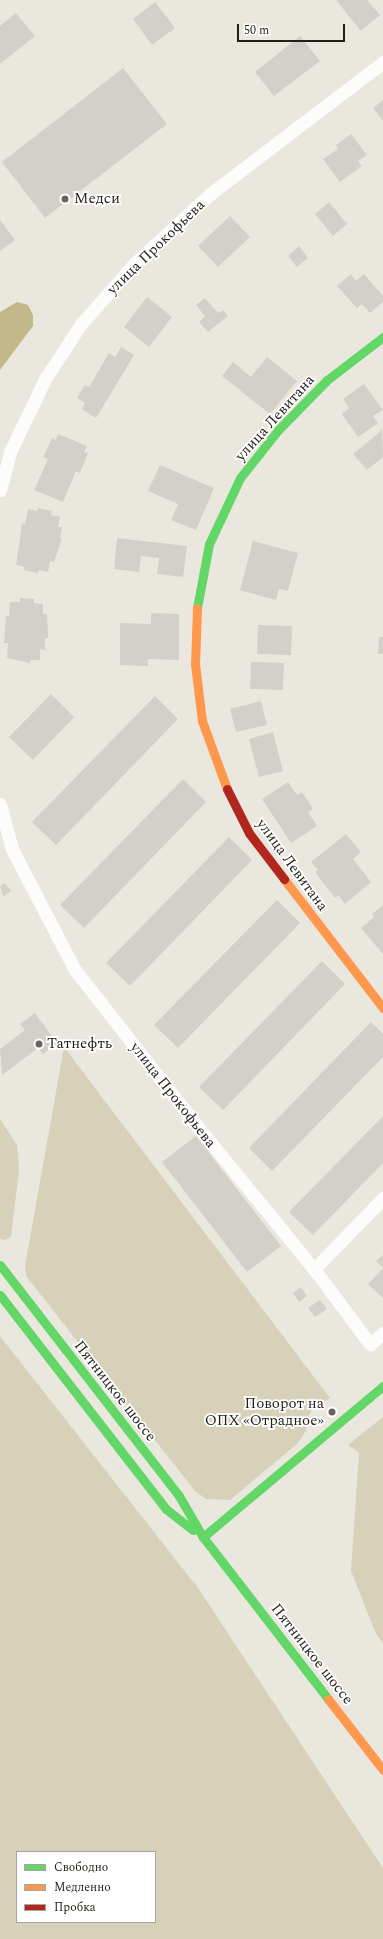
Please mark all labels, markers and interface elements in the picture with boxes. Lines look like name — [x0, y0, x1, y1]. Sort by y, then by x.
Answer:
scale bar — [239, 16, 347, 42]
text: 50 m — [244, 21, 269, 40]
place label: Медси — [74, 190, 120, 208]
marker: Медси — [59, 193, 71, 205]
street label: улица Прокофьева — [103, 196, 209, 298]
street label: улица Левитана — [232, 371, 318, 465]
street label: улица Левитана — [252, 815, 332, 915]
place label: Татнефть — [47, 1035, 112, 1053]
marker: Татнефть — [34, 1039, 44, 1049]
street label: улица Прокофьева — [126, 1039, 220, 1151]
street label: Пятницкое шоссе — [70, 1337, 160, 1445]
place label: Поворот на ОПХ «Отрадное» — [205, 1394, 324, 1429]
marker: Поворот на ОПХ «Отрадное» — [327, 1407, 337, 1417]
street label: Пятницкое шоссе — [267, 1600, 357, 1708]
legend — [16, 1851, 156, 1923]
text: Свободно — [54, 1858, 108, 1877]
text: Медленно — [54, 1878, 111, 1897]
text: Пробка — [54, 1898, 96, 1917]

